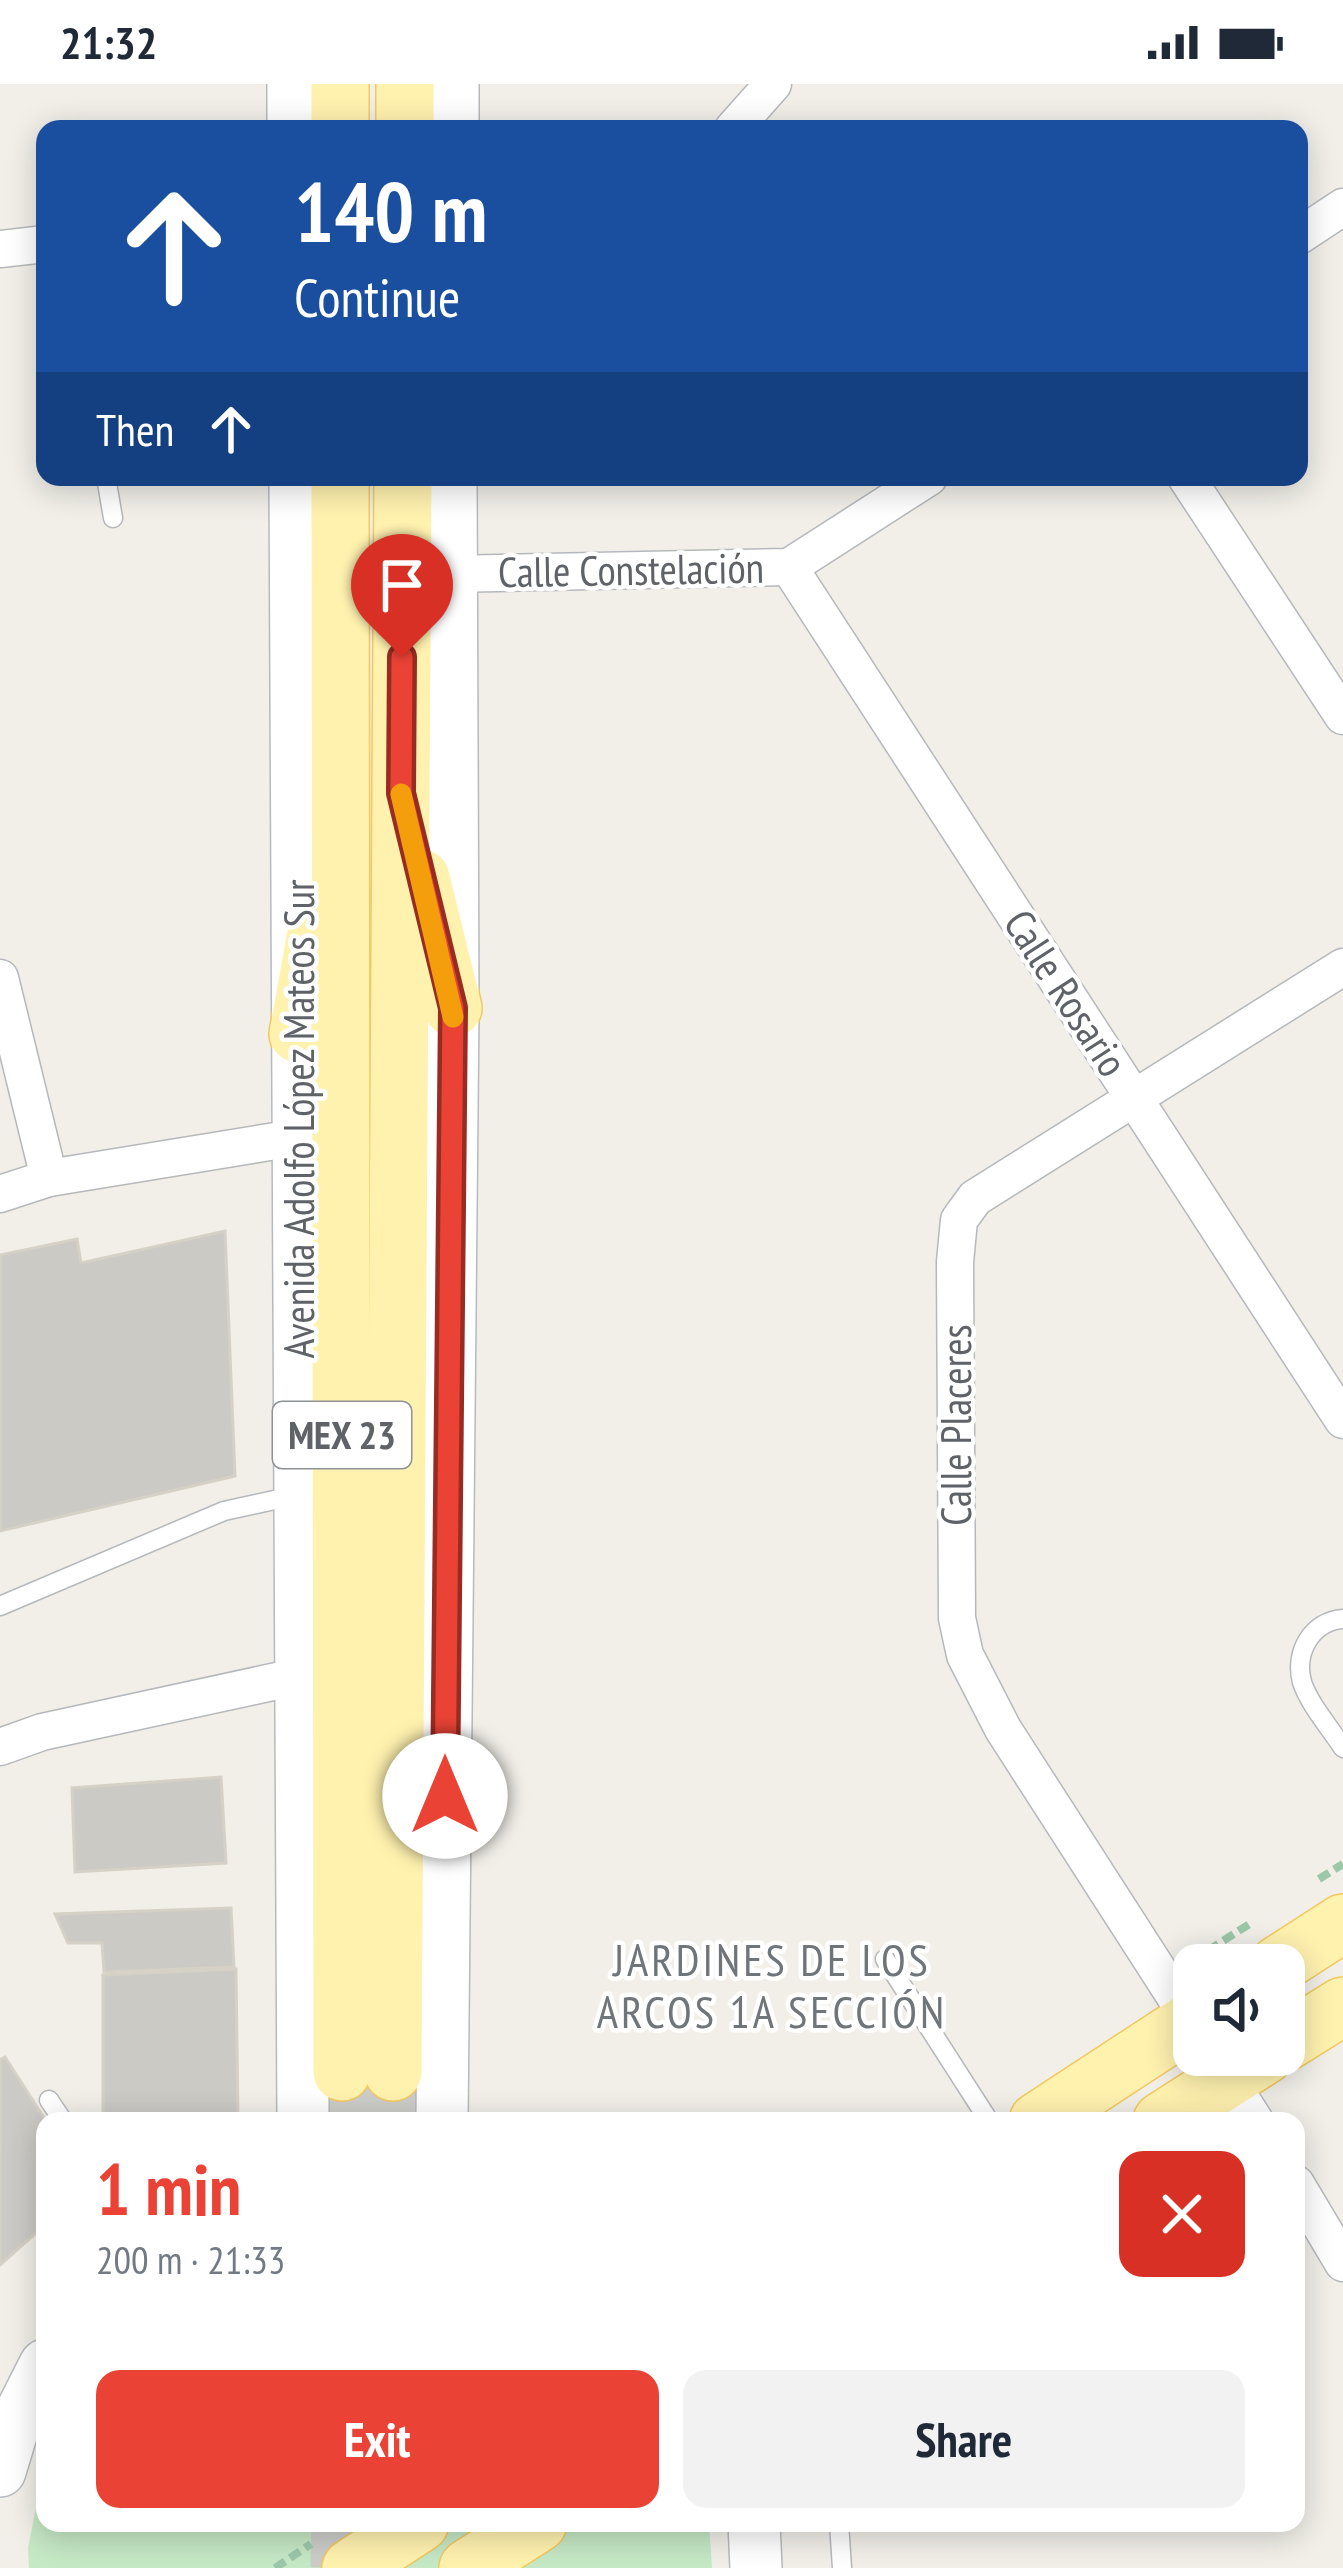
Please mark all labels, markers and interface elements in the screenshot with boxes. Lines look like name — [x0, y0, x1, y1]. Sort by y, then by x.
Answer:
text: 21:32 — [60, 13, 157, 71]
text: 140 m — [294, 156, 487, 265]
icon: ahead — [96, 168, 252, 324]
text: Continue — [294, 262, 460, 332]
icon: ahead — [198, 396, 264, 462]
text: Then — [96, 400, 174, 458]
pin — [351, 534, 453, 657]
street label: Calle Constelación — [498, 540, 764, 599]
icon: arrive — [369, 552, 435, 618]
street label: Avenida Adolfo López Mateos Sur — [271, 879, 326, 1358]
street label: Calle Rosario — [992, 899, 1141, 1086]
street label: Calle Placeres — [928, 1324, 983, 1526]
road number: MEX 23 — [273, 1402, 411, 1468]
position arrow — [382, 1733, 508, 1859]
district label: JARDINES DE LOS ARCOS 1A SECCIÓN — [597, 1930, 947, 2040]
map controls — [1173, 1944, 1305, 2076]
button: sound — [1173, 1944, 1305, 2076]
text: 1 min — [96, 2142, 241, 2235]
button: close — [1119, 2151, 1245, 2277]
text: 200 m · 21:33 — [96, 2234, 285, 2285]
button: Exit — [96, 2370, 659, 2508]
button: Share — [683, 2370, 1245, 2508]

